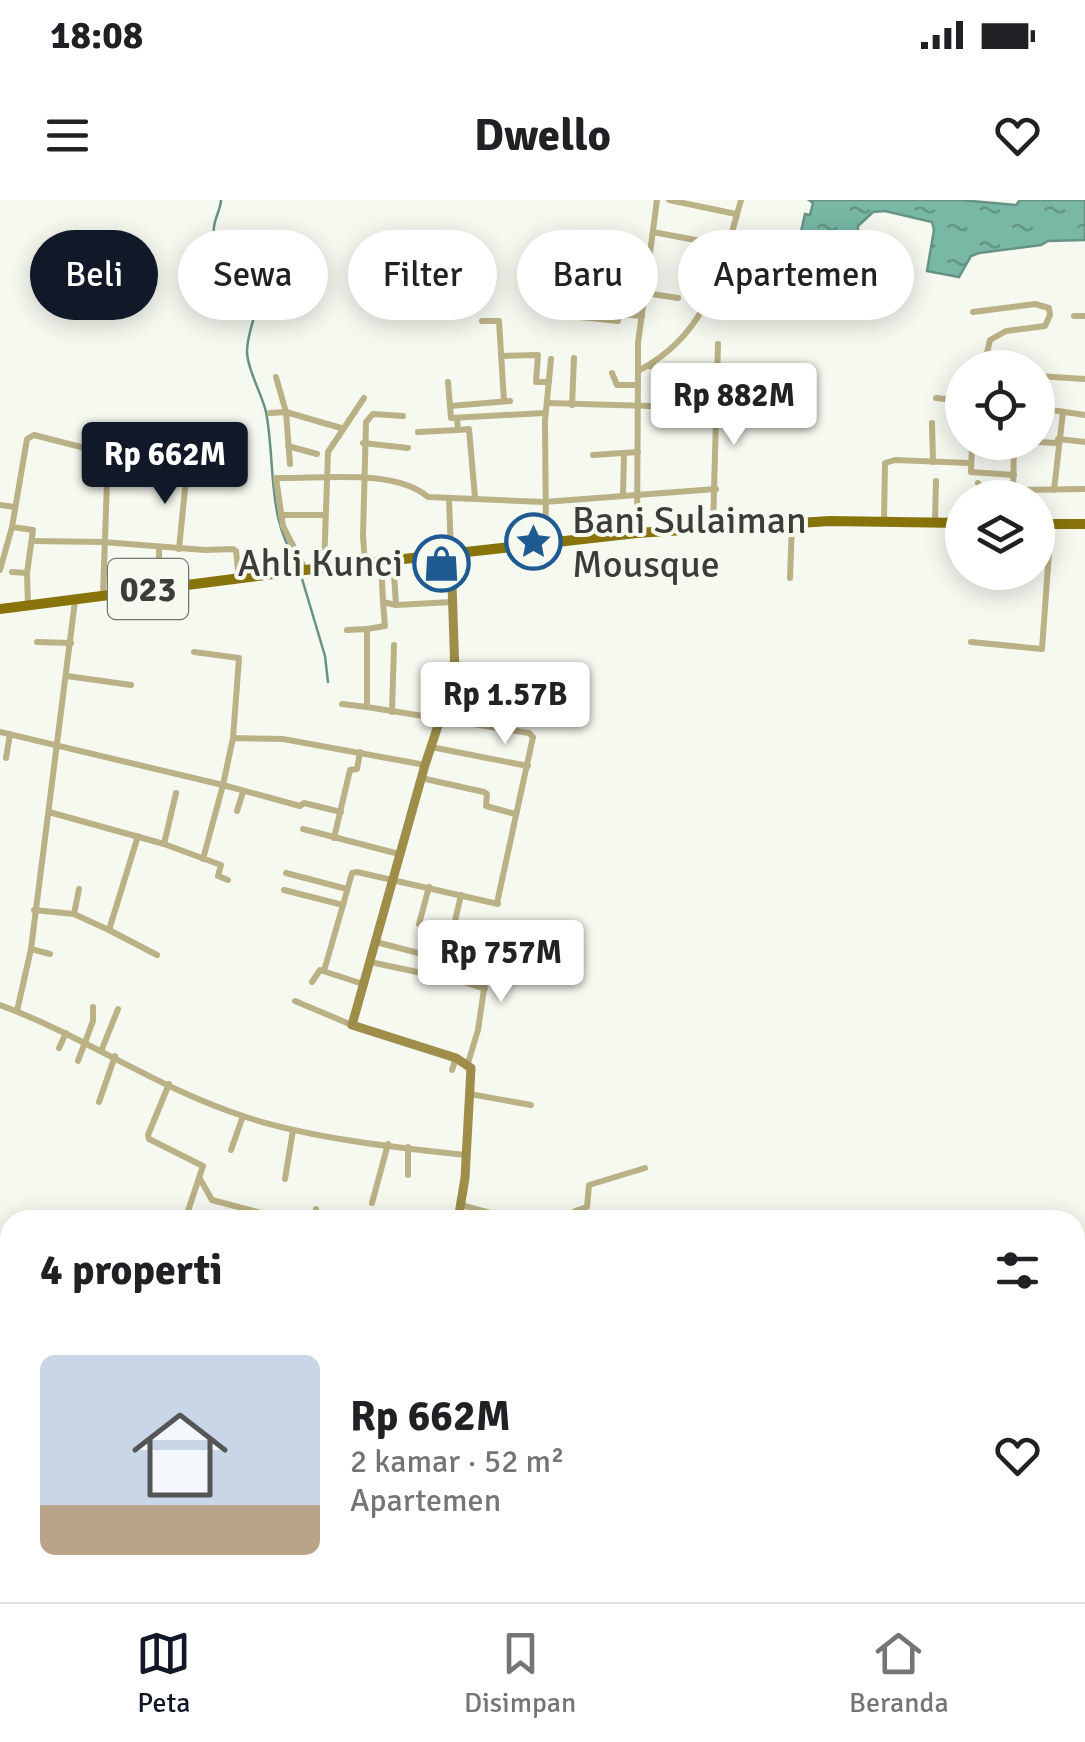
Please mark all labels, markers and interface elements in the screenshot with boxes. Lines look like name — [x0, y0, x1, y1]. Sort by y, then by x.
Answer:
text: 18:08 — [50, 12, 143, 59]
icon: menu — [40, 108, 95, 163]
text: Dwello — [474, 108, 611, 163]
icon: heart — [990, 108, 1045, 163]
chip: Beli — [30, 230, 158, 320]
chip: Sewa — [178, 230, 328, 320]
chip: Filter — [348, 230, 497, 320]
chip: Baru — [517, 230, 658, 320]
chip: Apartemen — [678, 230, 914, 320]
map controls — [945, 350, 1055, 590]
button: locate — [945, 350, 1055, 460]
pin: Rp 882M — [642, 363, 826, 448]
text: Rp 882M — [673, 376, 795, 415]
pin: Rp 662M — [73, 422, 257, 507]
text: Rp 662M — [104, 435, 226, 474]
button: layers — [945, 480, 1055, 590]
place label: Bani Sulaiman Mousque — [572, 497, 807, 588]
place icon: Bani Sulaiman Mousque — [503, 512, 563, 572]
shop icon: Ahli Kunci — [412, 533, 472, 593]
place label: Ahli Kunci — [237, 540, 403, 587]
road number: 023 — [108, 559, 188, 619]
pin: Rp 1.57B — [402, 662, 608, 747]
text: Rp 1.57B — [443, 675, 567, 714]
pin: Rp 757M — [409, 920, 593, 1005]
text: Rp 757M — [440, 933, 562, 972]
icon: filters — [990, 1243, 1045, 1298]
text: 4 properti — [40, 1245, 223, 1296]
text: Rp 662M — [350, 1391, 511, 1442]
icon: home — [120, 1395, 240, 1515]
icon: heart — [990, 1428, 1045, 1483]
text: 2 kamar · 52 m² — [350, 1442, 564, 1481]
text: Apartemen — [350, 1481, 501, 1520]
tab: Peta — [136, 1626, 191, 1720]
tab: Disimpan — [464, 1626, 576, 1720]
tab: Beranda — [849, 1626, 949, 1720]

